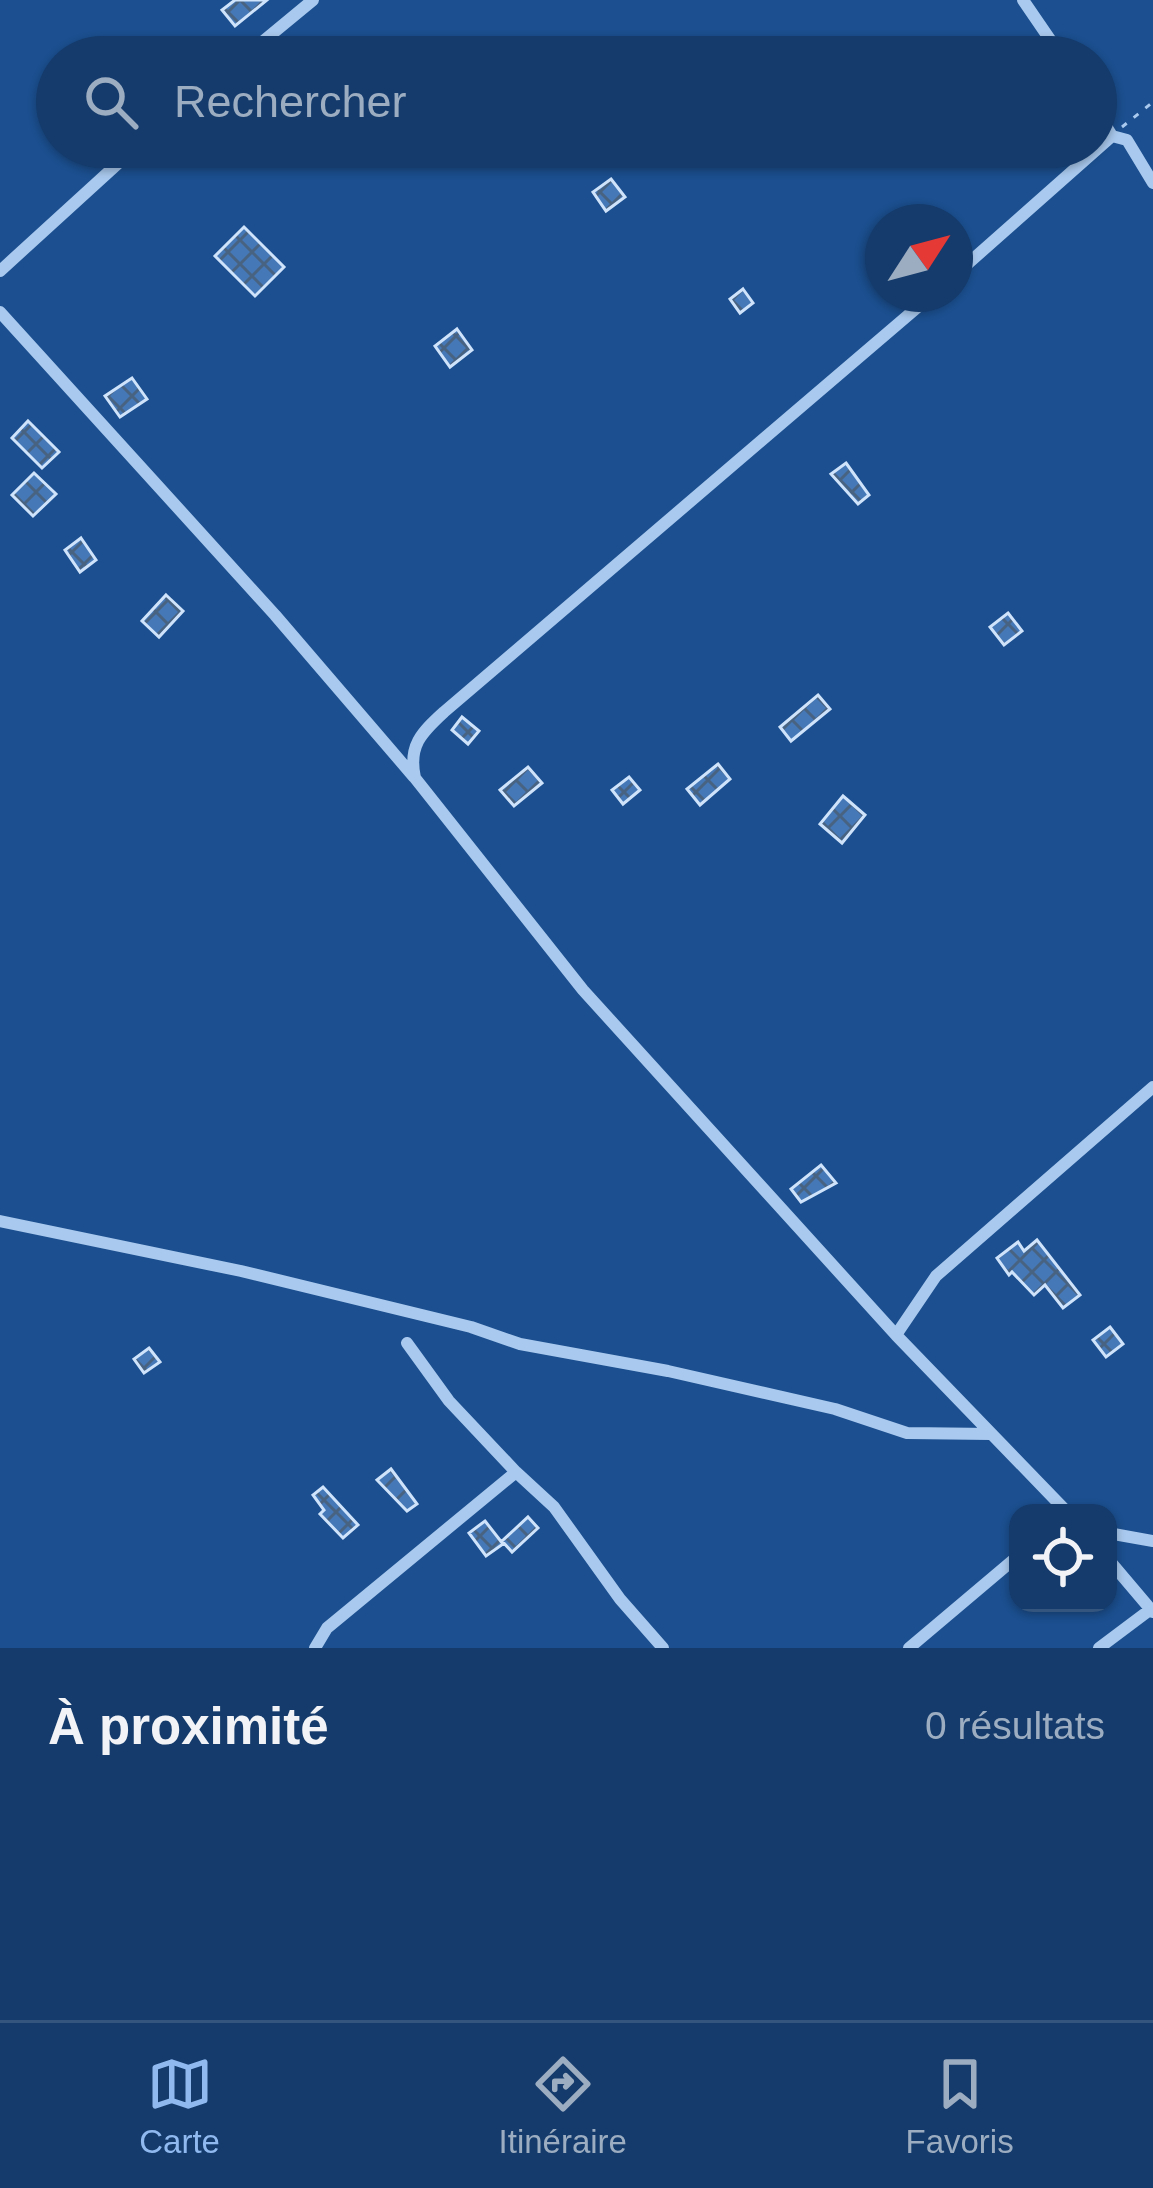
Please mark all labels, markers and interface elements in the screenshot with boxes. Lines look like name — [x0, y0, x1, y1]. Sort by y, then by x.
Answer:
search box — [36, 36, 1117, 168]
icon: search — [78, 69, 144, 135]
text: Rechercher — [174, 76, 407, 127]
north arrow — [865, 204, 973, 312]
map controls — [1009, 1504, 1117, 1612]
button: locate — [1009, 1504, 1117, 1612]
text: À proximité — [48, 1698, 329, 1755]
text: 0 résultats — [925, 1704, 1105, 1747]
tab: Carte — [139, 2051, 220, 2161]
tab: Itinéraire — [499, 2051, 627, 2161]
tab: Favoris — [906, 2051, 1014, 2161]

